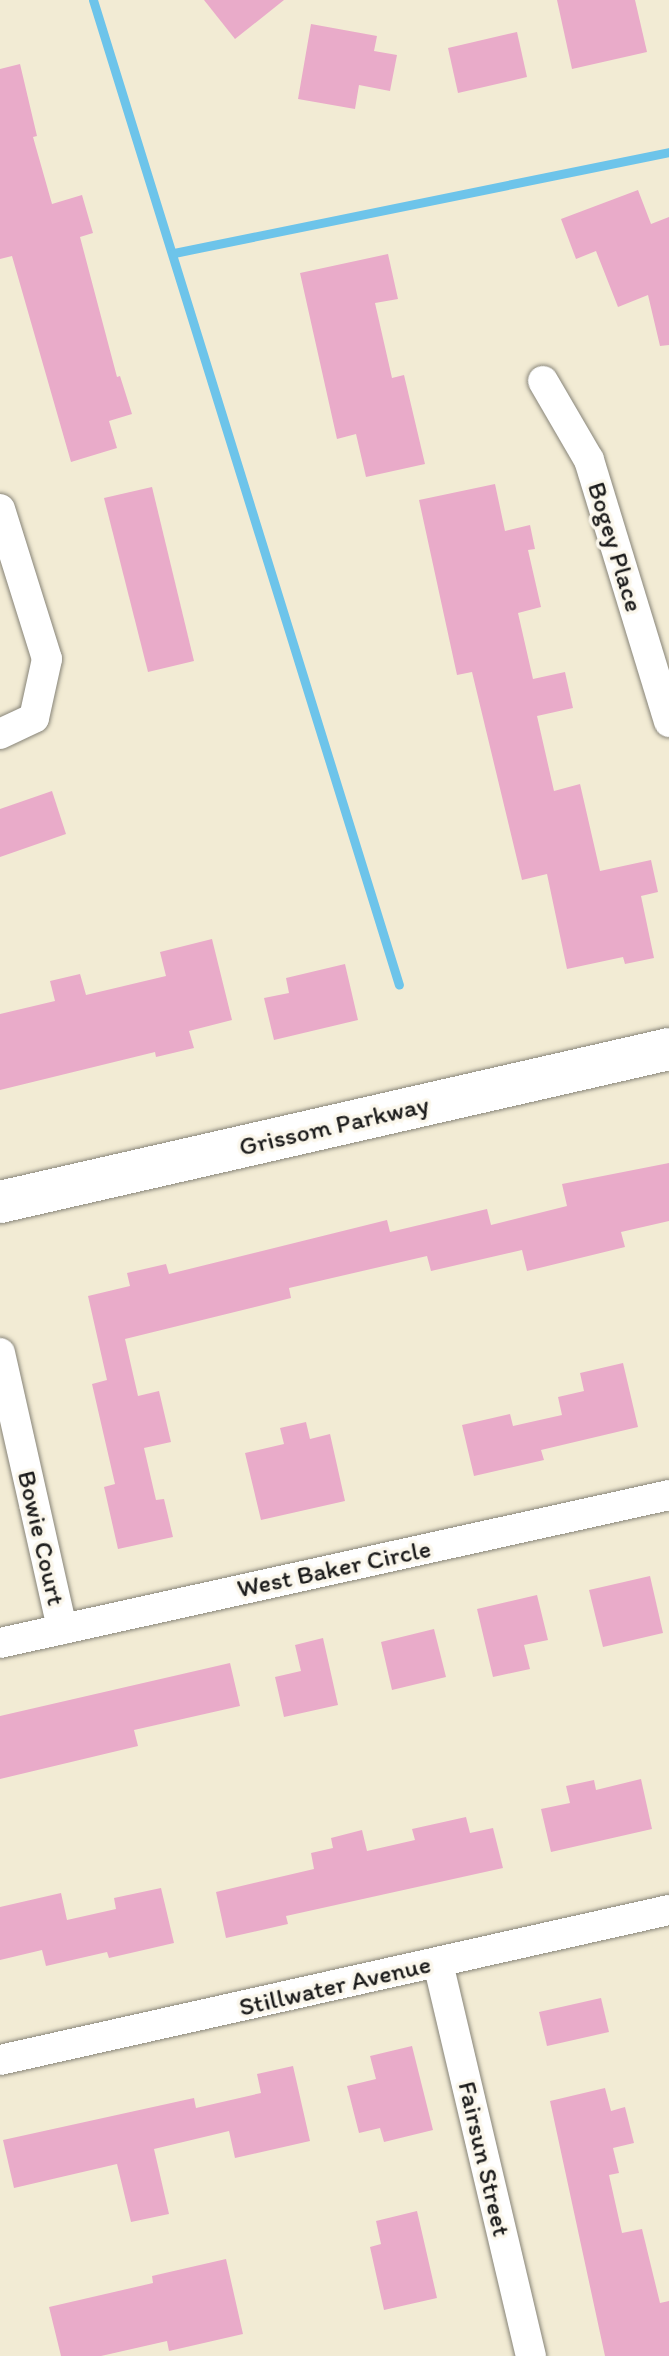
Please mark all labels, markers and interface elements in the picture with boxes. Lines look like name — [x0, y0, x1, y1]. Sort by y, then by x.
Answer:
street label: Bogey Place — [581, 478, 649, 616]
street label: Grissom Parkway — [236, 1089, 432, 1163]
street label: Bowie Court — [10, 1468, 72, 1608]
street label: West Baker Circle — [234, 1533, 434, 1605]
street label: Stillwater Avenue — [236, 1949, 434, 2023]
street label: Fairsun Street — [451, 2078, 517, 2240]

